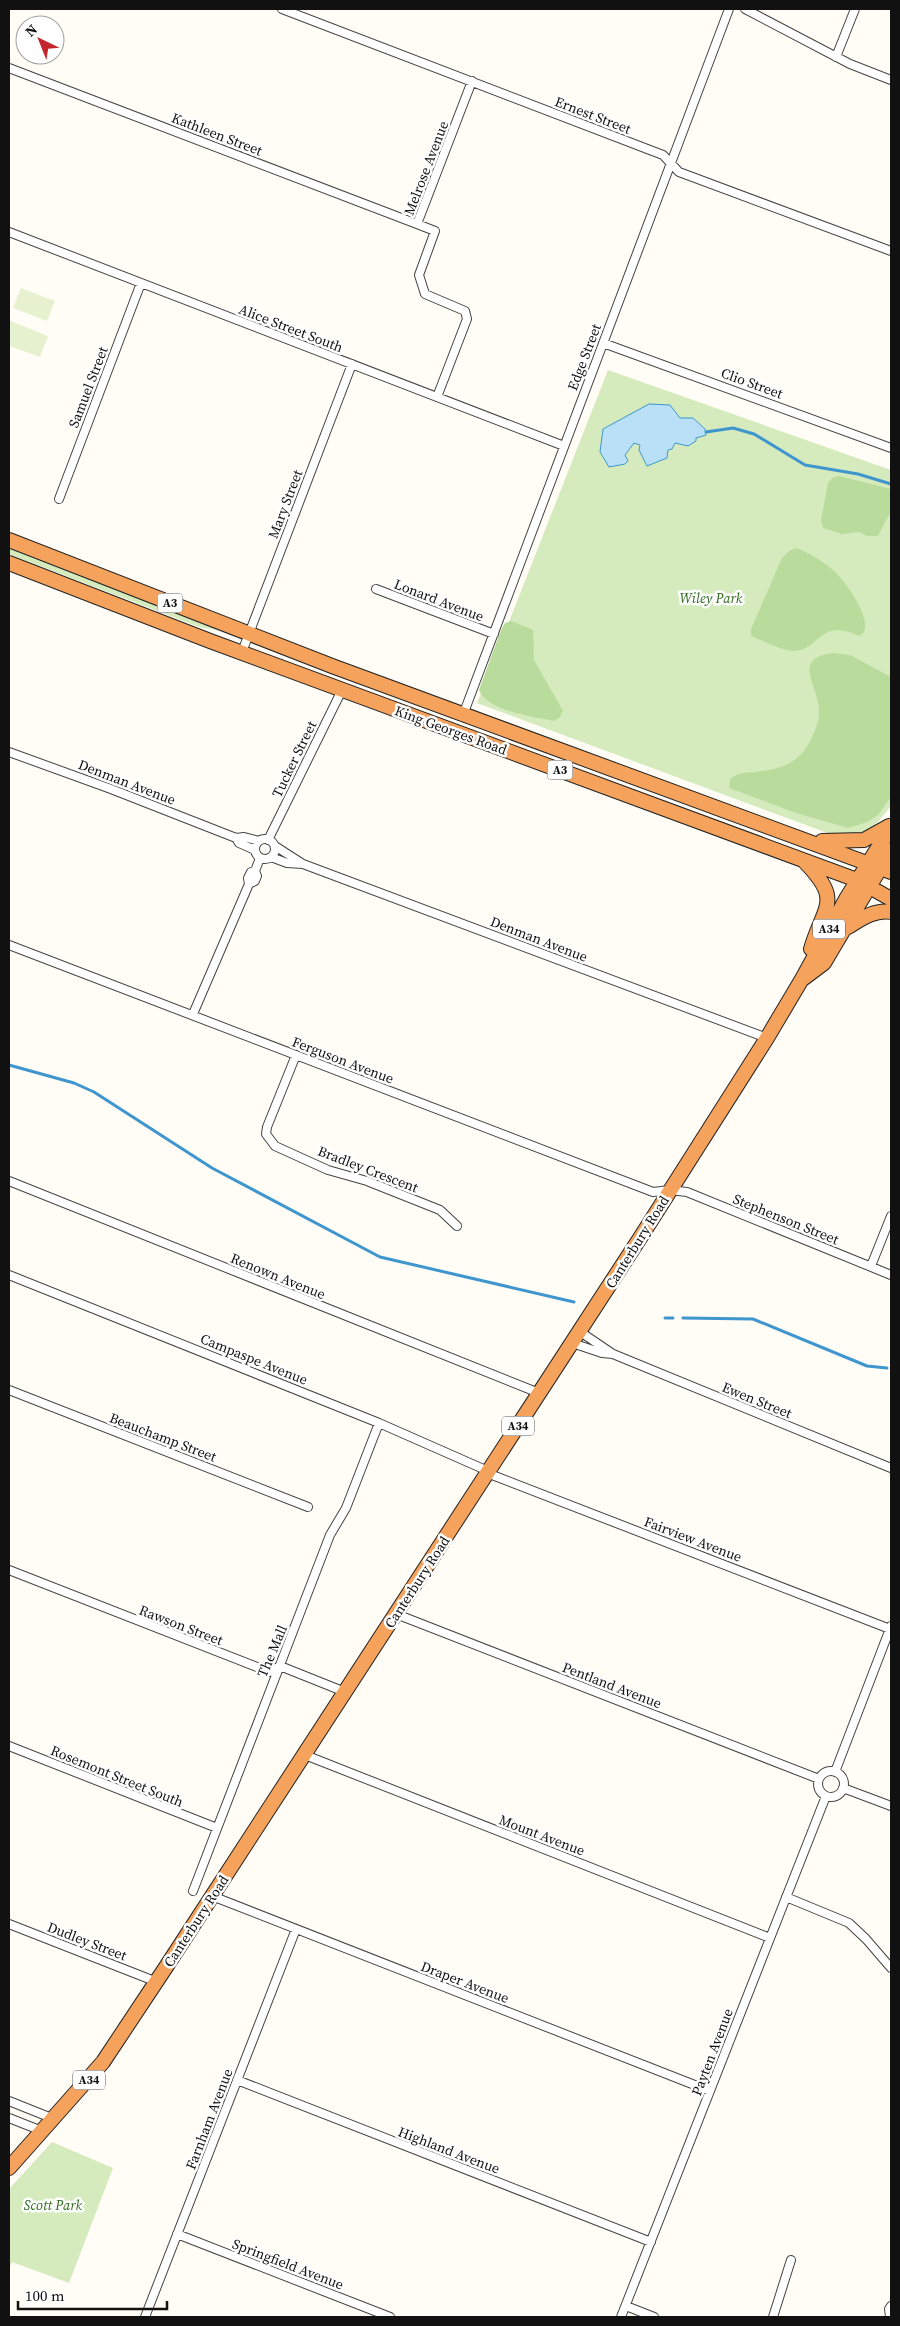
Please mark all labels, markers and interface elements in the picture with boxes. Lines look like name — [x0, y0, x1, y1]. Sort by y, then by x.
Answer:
north arrow — [15, 15, 65, 65]
text: N — [21, 20, 42, 41]
street label: Ernest Street — [552, 91, 634, 139]
street label: Kathleen Street — [169, 108, 266, 161]
street label: Melrose Avenue — [399, 118, 453, 218]
street label: Alice Street South — [236, 299, 346, 357]
street label: Edge Street — [562, 320, 606, 393]
street label: Samuel Street — [63, 343, 113, 430]
street label: Clio Street — [718, 363, 786, 404]
street label: Mary Street — [263, 466, 307, 541]
street label: Lonard Avenue — [391, 574, 487, 626]
park label: Wiley Park — [680, 588, 743, 608]
road number: A3 — [158, 594, 182, 612]
street label: King Georges Road — [392, 700, 510, 760]
street label: Tucker Street — [267, 717, 321, 801]
street label: Denman Avenue — [75, 754, 179, 810]
road number: A3 — [548, 760, 572, 780]
street label: Denman Avenue — [487, 911, 591, 967]
road number: A34 — [813, 920, 845, 939]
street label: Ferguson Avenue — [289, 1031, 397, 1089]
street label: Bradley Crescent — [315, 1141, 421, 1197]
street label: Stephenson Street — [730, 1189, 842, 1249]
street label: Canterbury Road — [600, 1192, 674, 1292]
street label: Renown Avenue — [228, 1248, 328, 1304]
street label: Campaspe Avenue — [197, 1328, 311, 1390]
street label: Ewen Street — [719, 1377, 795, 1423]
street label: Beauchamp Street — [107, 1407, 220, 1467]
road number: A34 — [502, 1416, 534, 1435]
street label: Fairview Avenue — [641, 1511, 745, 1567]
street label: Canterbury Road — [380, 1532, 454, 1632]
street label: Rawson Street — [136, 1600, 226, 1650]
street label: The Mall — [252, 1622, 292, 1680]
street label: Pentland Avenue — [559, 1657, 665, 1713]
street label: Rosemont Street South — [48, 1740, 186, 1812]
street label: Mount Avenue — [496, 1809, 588, 1861]
street label: Canterbury Road — [159, 1871, 233, 1971]
street label: Dudley Street — [44, 1917, 130, 1965]
street label: Draper Avenue — [418, 1956, 512, 2008]
street label: Payten Avenue — [686, 2005, 738, 2099]
street label: Farnham Avenue — [181, 2066, 237, 2172]
road number: A34 — [73, 2070, 105, 2090]
street label: Highland Avenue — [395, 2121, 503, 2179]
park label: Scott Park — [24, 2195, 83, 2215]
street label: Springfield Avenue — [229, 2234, 347, 2294]
scale bar — [18, 2278, 166, 2310]
text: 100 m — [25, 2285, 65, 2306]

